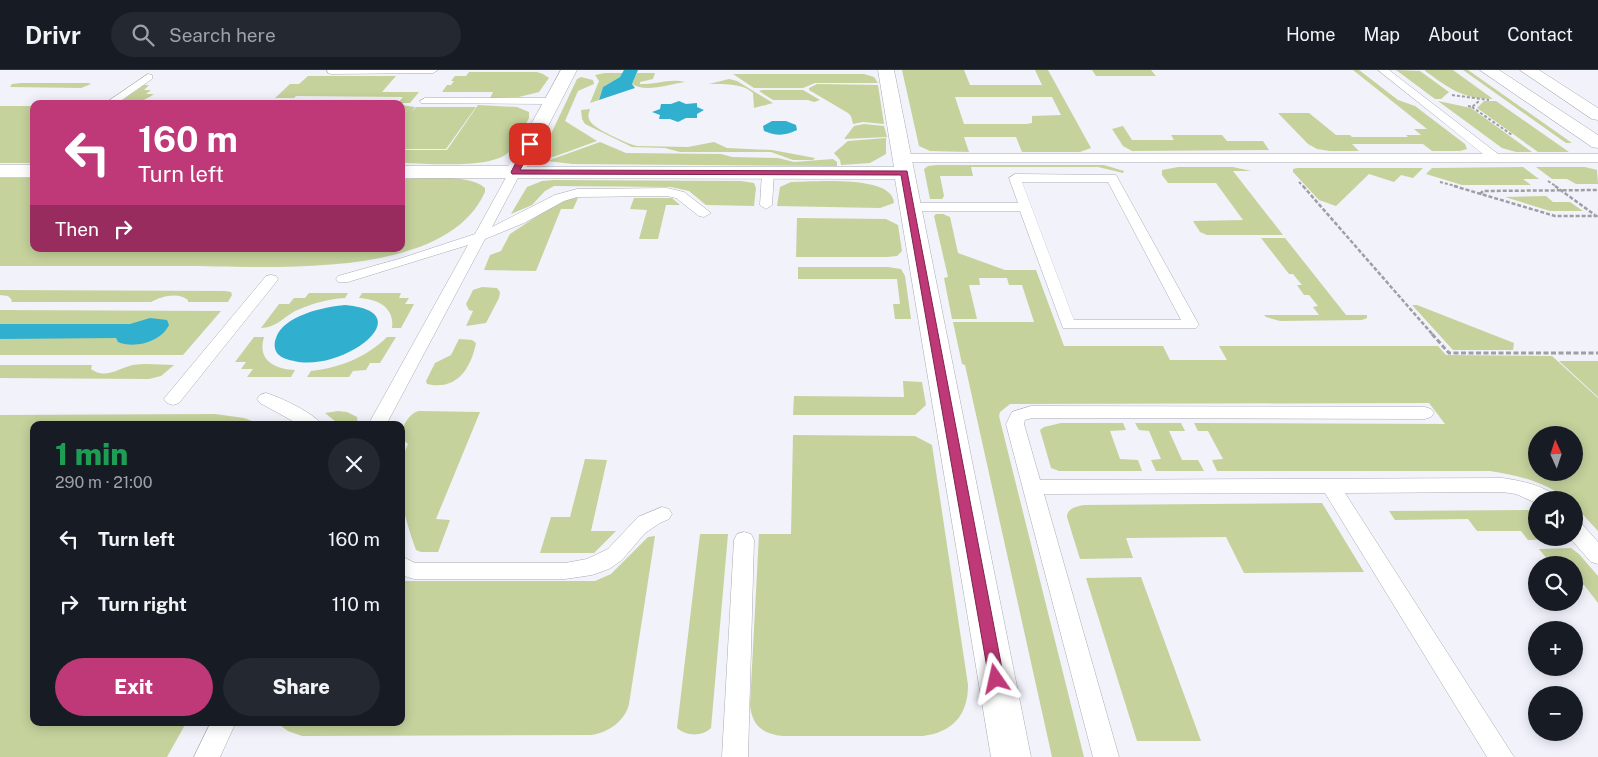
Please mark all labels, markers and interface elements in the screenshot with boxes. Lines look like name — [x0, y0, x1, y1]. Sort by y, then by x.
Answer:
search box — [111, 12, 461, 57]
text: Drivr — [25, 21, 81, 49]
icon: search — [129, 21, 157, 49]
text: Search here — [169, 24, 276, 46]
text: Home — [1286, 24, 1336, 45]
text: Map — [1364, 24, 1400, 45]
text: About — [1428, 24, 1479, 45]
text: Contact — [1507, 24, 1573, 45]
text: 160 m — [138, 119, 238, 160]
icon: left — [55, 120, 120, 185]
pin — [509, 123, 551, 165]
icon: arrive — [516, 130, 544, 158]
text: Turn left — [138, 161, 224, 187]
icon: right — [109, 215, 137, 243]
text: Then — [55, 218, 99, 240]
north arrow — [1528, 426, 1582, 481]
map controls — [1528, 426, 1583, 741]
text: 1 min — [55, 436, 128, 472]
button: close — [328, 438, 380, 490]
text: 290 m · 21:00 — [55, 473, 152, 492]
button: sound — [1528, 491, 1583, 546]
icon: left — [55, 525, 83, 553]
text: Turn left — [98, 528, 175, 550]
text: 160 m — [328, 528, 380, 550]
button: search — [1528, 556, 1583, 611]
icon: right — [55, 590, 83, 618]
text: Turn right — [98, 593, 187, 615]
text: 110 m — [332, 593, 380, 615]
button: + — [1528, 621, 1583, 676]
position arrow — [969, 652, 1021, 704]
button: Exit — [55, 658, 213, 716]
button: Share — [223, 658, 380, 716]
button: − — [1528, 686, 1583, 741]

